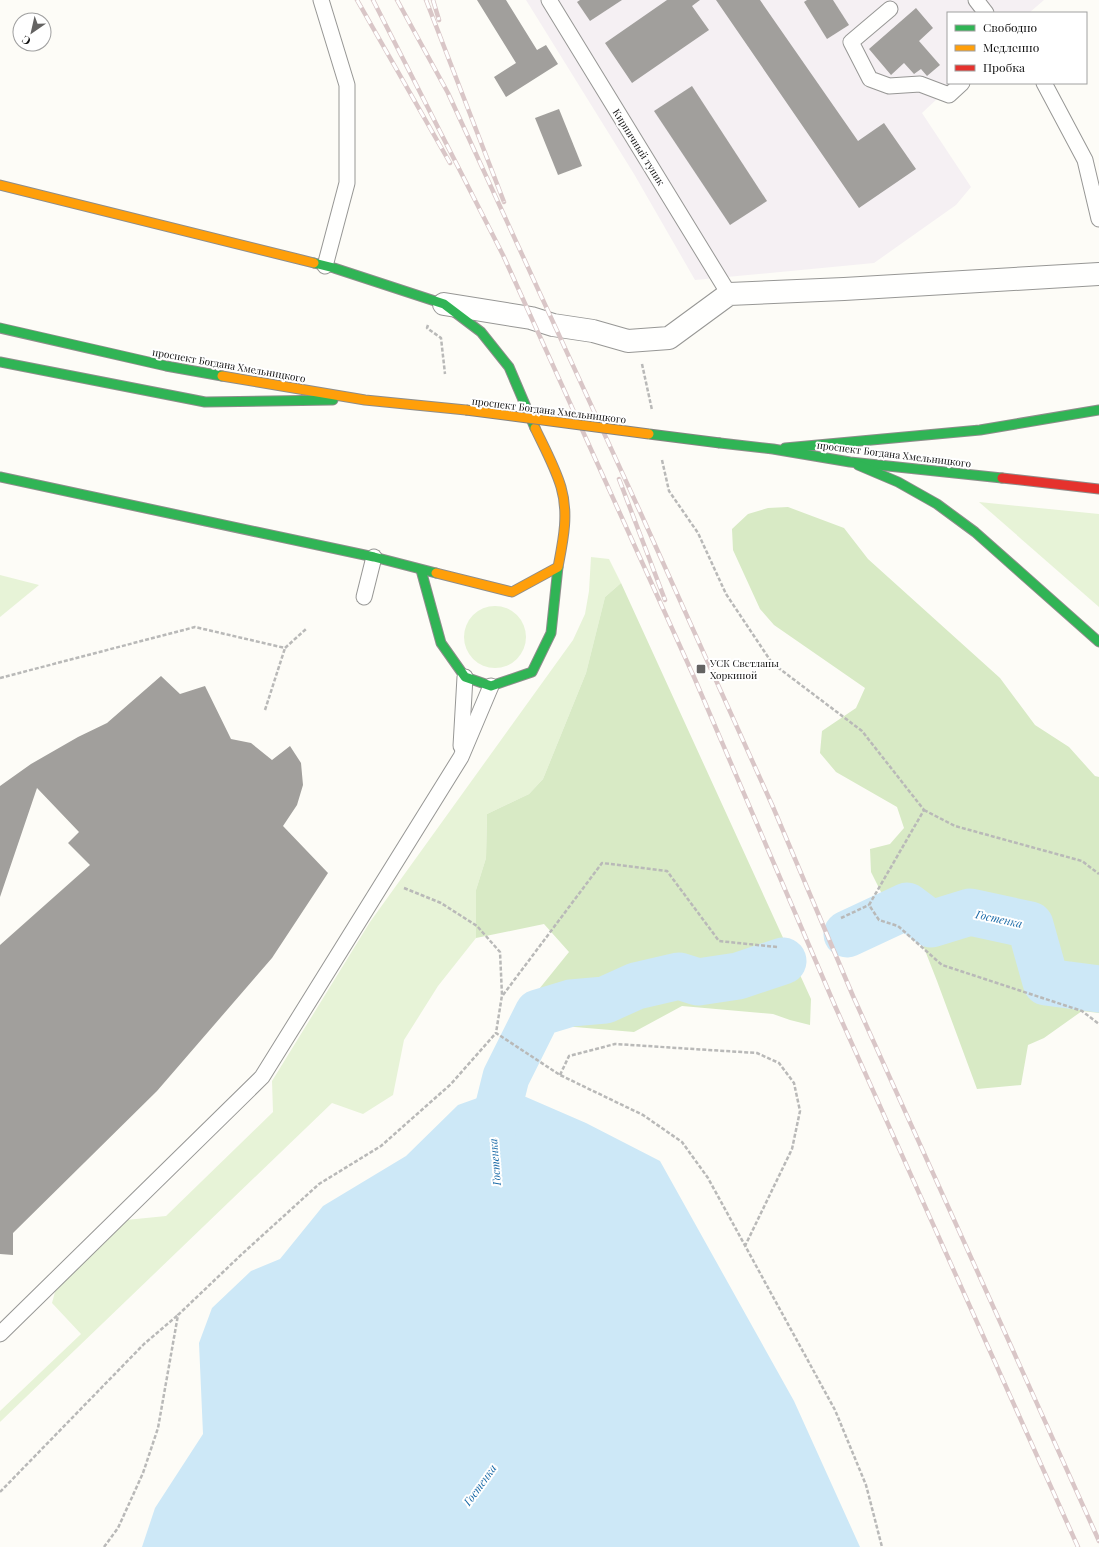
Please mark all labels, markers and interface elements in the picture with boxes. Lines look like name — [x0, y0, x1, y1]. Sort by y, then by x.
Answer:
north arrow — [12, 12, 52, 52]
legend — [947, 12, 1087, 84]
text: Свободно — [983, 19, 1038, 35]
text: С — [19, 32, 34, 49]
text: Медленно — [983, 39, 1040, 55]
text: Пробка — [983, 59, 1025, 75]
street label: Кирпичный тупик — [610, 106, 668, 188]
street label: проспект Богдана Хмельницкого — [151, 345, 307, 385]
street label: проспект Богдана Хмельницкого — [471, 394, 627, 426]
street label: проспект Богдана Хмельницкого — [816, 438, 972, 470]
place label: УСК Светланы Хоркиной — [709, 656, 779, 682]
marker: УСК Светланы Хоркиной — [695, 663, 707, 675]
water label: Гостенка — [973, 906, 1024, 931]
water label: Гостенка — [485, 1137, 504, 1187]
water label: Гостенка — [459, 1461, 500, 1509]

